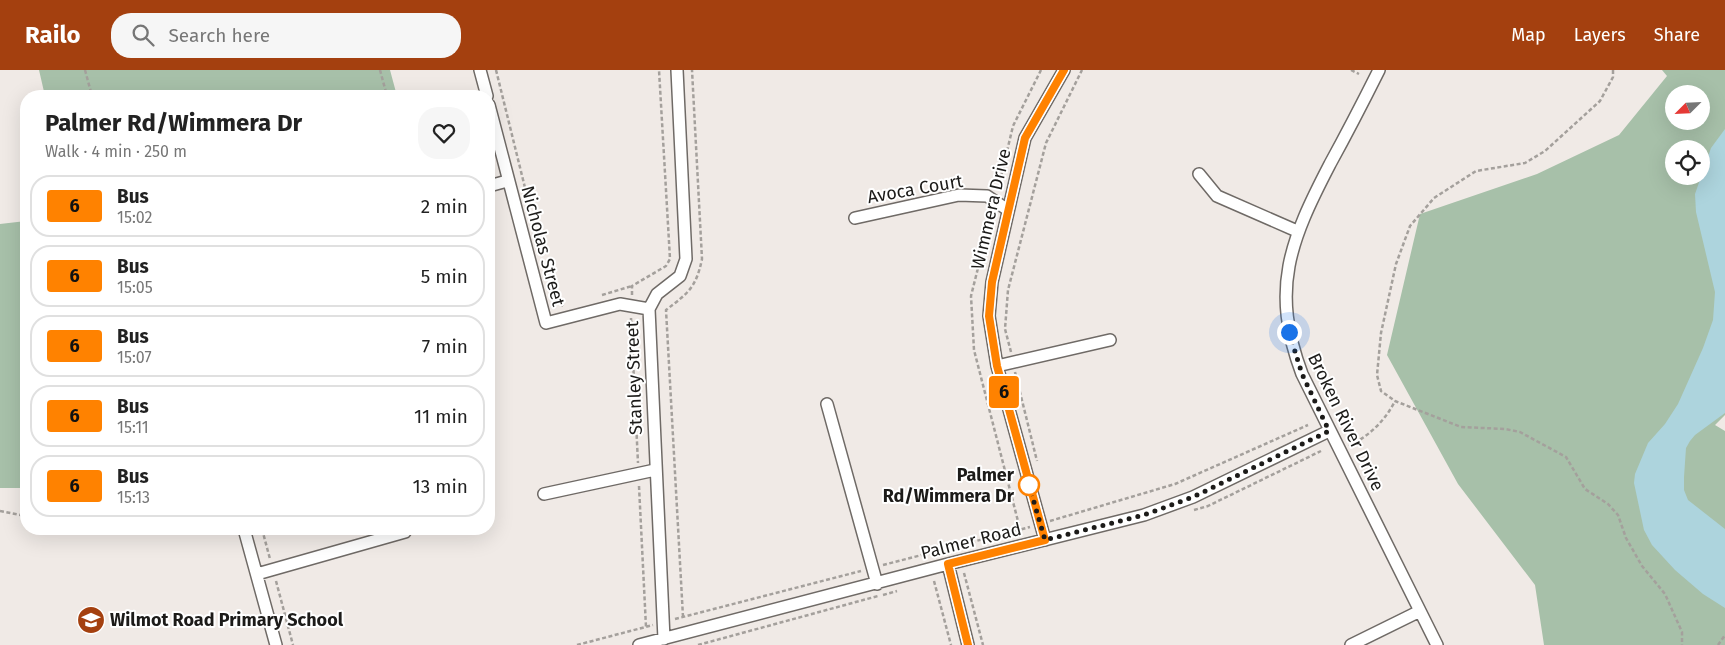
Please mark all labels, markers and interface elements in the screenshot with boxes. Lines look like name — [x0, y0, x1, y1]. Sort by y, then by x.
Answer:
search box — [111, 13, 461, 58]
text: Railo — [25, 21, 81, 49]
icon: search — [129, 21, 157, 49]
text: Search here — [169, 24, 270, 47]
text: Map — [1511, 24, 1546, 46]
text: Layers — [1574, 24, 1626, 46]
text: Share — [1654, 24, 1700, 46]
north arrow — [1665, 85, 1710, 130]
map controls — [1665, 85, 1710, 185]
button: heart — [418, 107, 470, 159]
text: Palmer Rd/Wimmera Dr — [45, 109, 302, 137]
button: locate — [1665, 140, 1710, 185]
text: Walk · 4 min · 250 m — [45, 142, 187, 161]
street label: Wimmera Drive — [966, 146, 1016, 272]
street label: Avoca Court — [865, 170, 965, 208]
street label: Nicholas Street — [516, 183, 570, 309]
text: Bus — [117, 185, 149, 208]
text: 6 — [69, 195, 80, 217]
text: 2 min — [421, 195, 468, 218]
text: 15:02 — [117, 208, 152, 227]
text: Bus — [117, 255, 149, 278]
text: 6 — [69, 265, 80, 287]
text: 5 min — [421, 265, 468, 288]
text: 15:05 — [117, 278, 153, 297]
street label: Stanley Street — [621, 320, 647, 435]
your location — [1277, 320, 1302, 345]
text: Bus — [117, 325, 149, 348]
text: 6 — [69, 335, 80, 357]
text: 7 min — [422, 335, 468, 358]
text: 15:07 — [117, 348, 152, 367]
street label: Broken River Drive — [1303, 350, 1389, 494]
line badge: 6 — [988, 376, 1020, 408]
text: 6 — [999, 381, 1009, 403]
text: Bus — [117, 395, 149, 418]
text: 6 — [69, 405, 80, 427]
text: 11 min — [414, 405, 468, 428]
text: 15:11 — [117, 418, 149, 437]
place label: Palmer Rd/Wimmera Dr — [883, 464, 1015, 507]
text: Bus — [117, 465, 149, 488]
marker: Palmer Rd/Wimmera Dr — [1018, 474, 1040, 496]
text: 6 — [69, 475, 80, 497]
text: 13 min — [412, 475, 468, 498]
text: 15:13 — [117, 488, 150, 507]
street label: Palmer Road — [918, 518, 1024, 564]
school or university icon: Wilmot Road Primary School — [76, 605, 106, 635]
place label: Wilmot Road Primary School — [110, 609, 344, 631]

